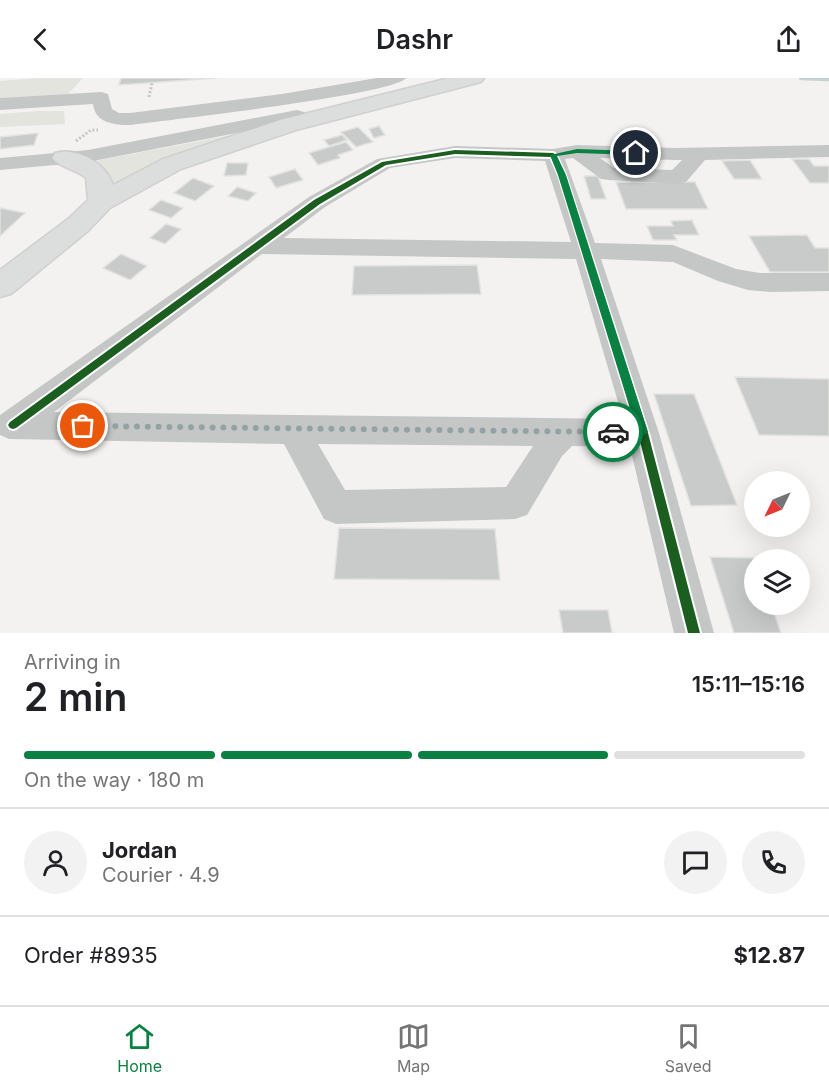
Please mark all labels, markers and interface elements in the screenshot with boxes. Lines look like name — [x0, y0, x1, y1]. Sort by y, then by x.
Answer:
icon: back — [24, 23, 57, 56]
text: Dashr — [376, 23, 453, 56]
icon: share — [772, 23, 805, 56]
pin — [610, 127, 661, 178]
icon: home — [619, 136, 652, 169]
pin — [57, 400, 108, 451]
courier — [583, 402, 643, 462]
icon: bag — [66, 409, 99, 442]
icon: car — [597, 416, 630, 449]
north arrow — [744, 471, 810, 537]
map controls — [744, 471, 810, 615]
button: layers — [744, 549, 810, 615]
text: Arriving in — [24, 650, 121, 674]
text: 15:11–15:16 — [692, 671, 805, 697]
text: 2 min — [24, 673, 127, 720]
text: On the way · 180 m — [24, 768, 204, 792]
button: person — [24, 831, 87, 894]
button: chat — [664, 831, 727, 894]
button: phone — [742, 831, 805, 894]
text: Jordan — [102, 837, 177, 863]
text: Courier · 4.9 — [102, 863, 220, 887]
text: Order #8935 — [24, 942, 158, 968]
text: $12.87 — [733, 942, 805, 968]
tab: Home — [117, 1020, 162, 1076]
tab: Map — [397, 1020, 430, 1076]
tab: Saved — [665, 1020, 712, 1076]

